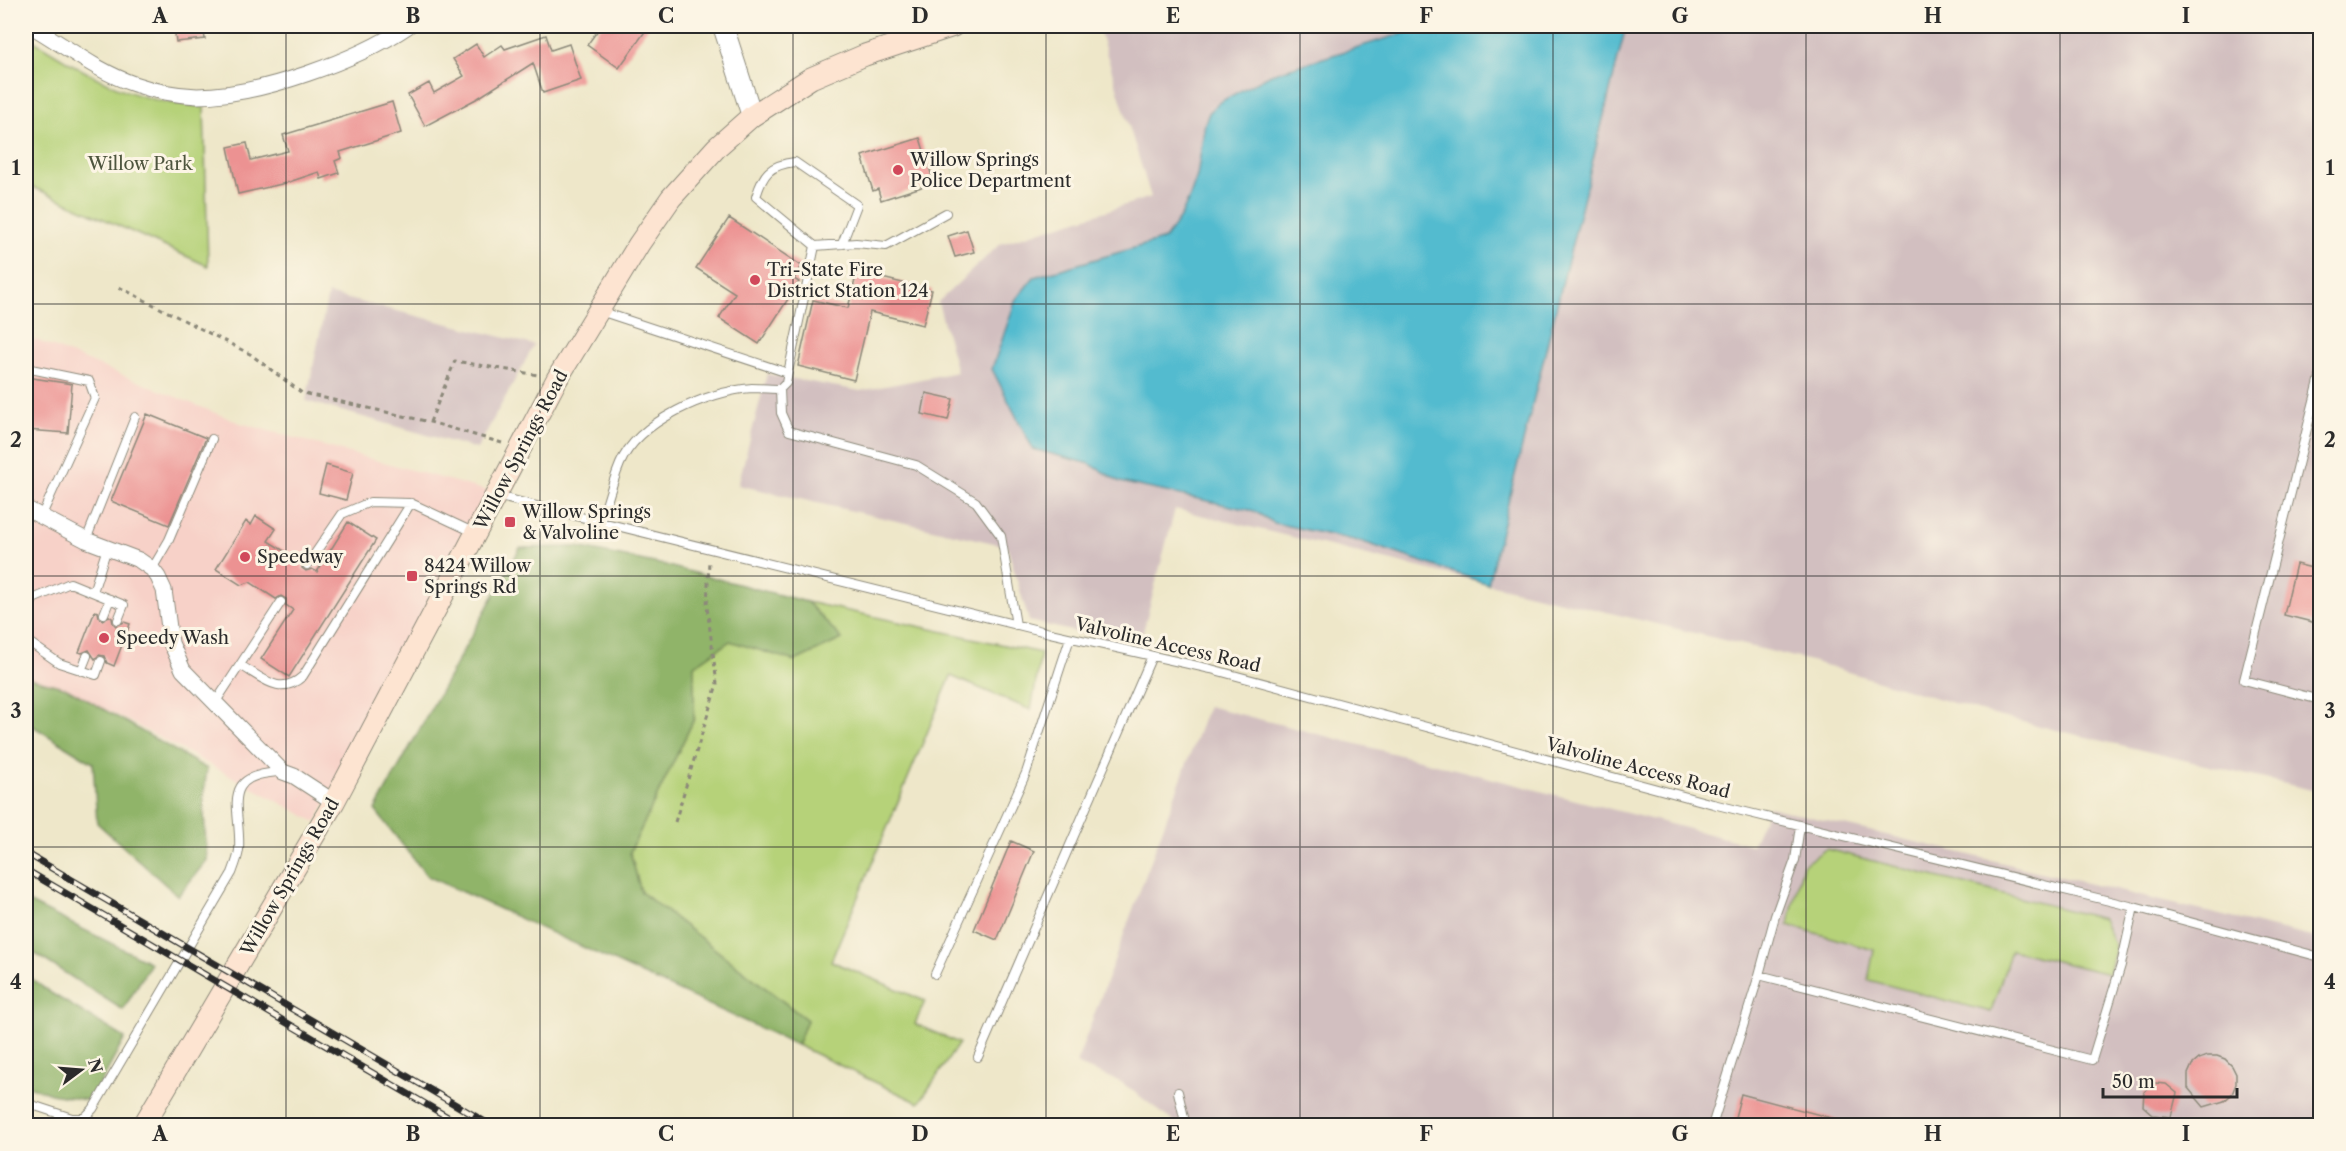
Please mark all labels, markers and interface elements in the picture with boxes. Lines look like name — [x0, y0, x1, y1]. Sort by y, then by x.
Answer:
text: A — [151, 4, 168, 28]
text: B — [406, 4, 421, 28]
text: C — [658, 4, 674, 28]
text: D — [911, 4, 929, 28]
text: E — [1166, 4, 1180, 28]
text: F — [1419, 4, 1433, 28]
text: G — [1672, 4, 1689, 28]
text: H — [1924, 4, 1942, 28]
text: I — [2182, 4, 2190, 28]
place label: Willow Springs Police Department — [909, 149, 1072, 192]
park label: Willow Park — [87, 153, 194, 175]
text: 1 — [12, 156, 21, 180]
text: 1 — [2326, 156, 2335, 180]
marker: Willow Springs Police Department — [891, 163, 905, 177]
place label: Tri-State Fire District Station 124 — [767, 259, 929, 302]
marker: Tri-State Fire District Station 124 — [748, 273, 762, 287]
street label: Willow Springs Road — [469, 366, 573, 535]
text: 2 — [10, 428, 22, 452]
text: 2 — [2324, 428, 2336, 452]
place label: Willow Springs & Valvoline — [521, 501, 651, 544]
marker: Willow Springs & Valvoline — [503, 515, 517, 529]
place label: Speedway — [257, 546, 344, 568]
marker: Speedway — [238, 550, 252, 564]
place label: 8424 Willow Springs Rd — [424, 555, 532, 598]
marker: 8424 Willow Springs Rd — [405, 569, 419, 583]
street label: Valvoline Access Road — [1072, 613, 1263, 677]
place label: Speedy Wash — [116, 627, 229, 649]
marker: Speedy Wash — [97, 631, 111, 645]
text: 3 — [10, 699, 22, 723]
text: 3 — [2324, 699, 2336, 723]
street label: Valvoline Access Road — [1543, 733, 1732, 803]
street label: Willow Springs Road — [235, 794, 344, 961]
text: 4 — [10, 970, 22, 994]
text: 4 — [2324, 970, 2336, 994]
north arrow — [51, 1040, 111, 1100]
text: N — [84, 1056, 107, 1075]
scale bar — [2103, 1061, 2236, 1099]
text: 50 m — [2112, 1071, 2155, 1093]
text: A — [151, 1122, 168, 1146]
text: B — [406, 1122, 421, 1146]
text: C — [658, 1122, 674, 1146]
text: D — [911, 1122, 929, 1146]
text: E — [1166, 1122, 1180, 1146]
text: F — [1419, 1122, 1433, 1146]
text: G — [1672, 1122, 1689, 1146]
text: H — [1924, 1122, 1942, 1146]
text: I — [2182, 1122, 2190, 1146]

